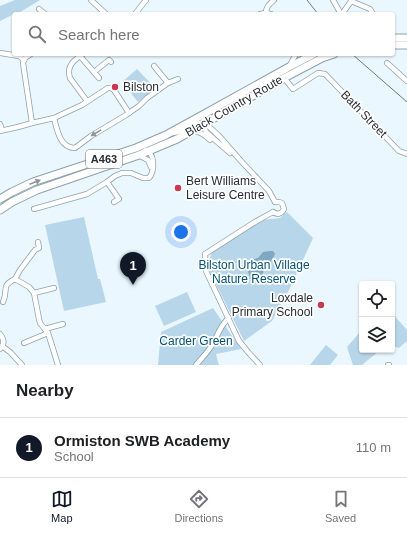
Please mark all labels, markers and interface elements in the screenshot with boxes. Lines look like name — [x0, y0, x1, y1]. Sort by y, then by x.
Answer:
search box — [12, 12, 395, 56]
icon: search — [26, 23, 48, 45]
text: Search here — [58, 26, 140, 43]
street label: Black Country Route — [183, 72, 285, 140]
place label: Bilston — [123, 80, 159, 94]
marker: Bilston — [110, 82, 120, 92]
street label: Bath Street — [338, 88, 390, 141]
one-way arrow — [90, 130, 102, 137]
road number: A463 — [86, 150, 122, 168]
place label: Bert Williams Leisure Centre — [186, 174, 265, 202]
one-way arrow — [29, 179, 41, 185]
marker: Bert Williams Leisure Centre — [173, 183, 183, 193]
your location — [171, 222, 191, 242]
pin: 1 — [120, 252, 146, 285]
park label: Bilston Urban Village Nature Reserve — [198, 258, 310, 286]
map controls — [359, 281, 395, 353]
button: locate — [359, 281, 395, 317]
place label: Loxdale Primary School — [232, 291, 313, 319]
marker: Loxdale Primary School — [316, 300, 326, 310]
button: layers — [359, 317, 395, 353]
park label: Carder Green — [159, 334, 233, 348]
text: Nearby — [16, 381, 74, 400]
text: Ormiston SWB Academy — [54, 432, 230, 449]
text: 1 — [25, 440, 33, 455]
text: 110 m — [356, 440, 391, 455]
text: School — [54, 449, 94, 464]
tab: Map — [51, 488, 73, 524]
tab: Directions — [174, 488, 223, 524]
tab: Saved — [325, 488, 356, 524]

